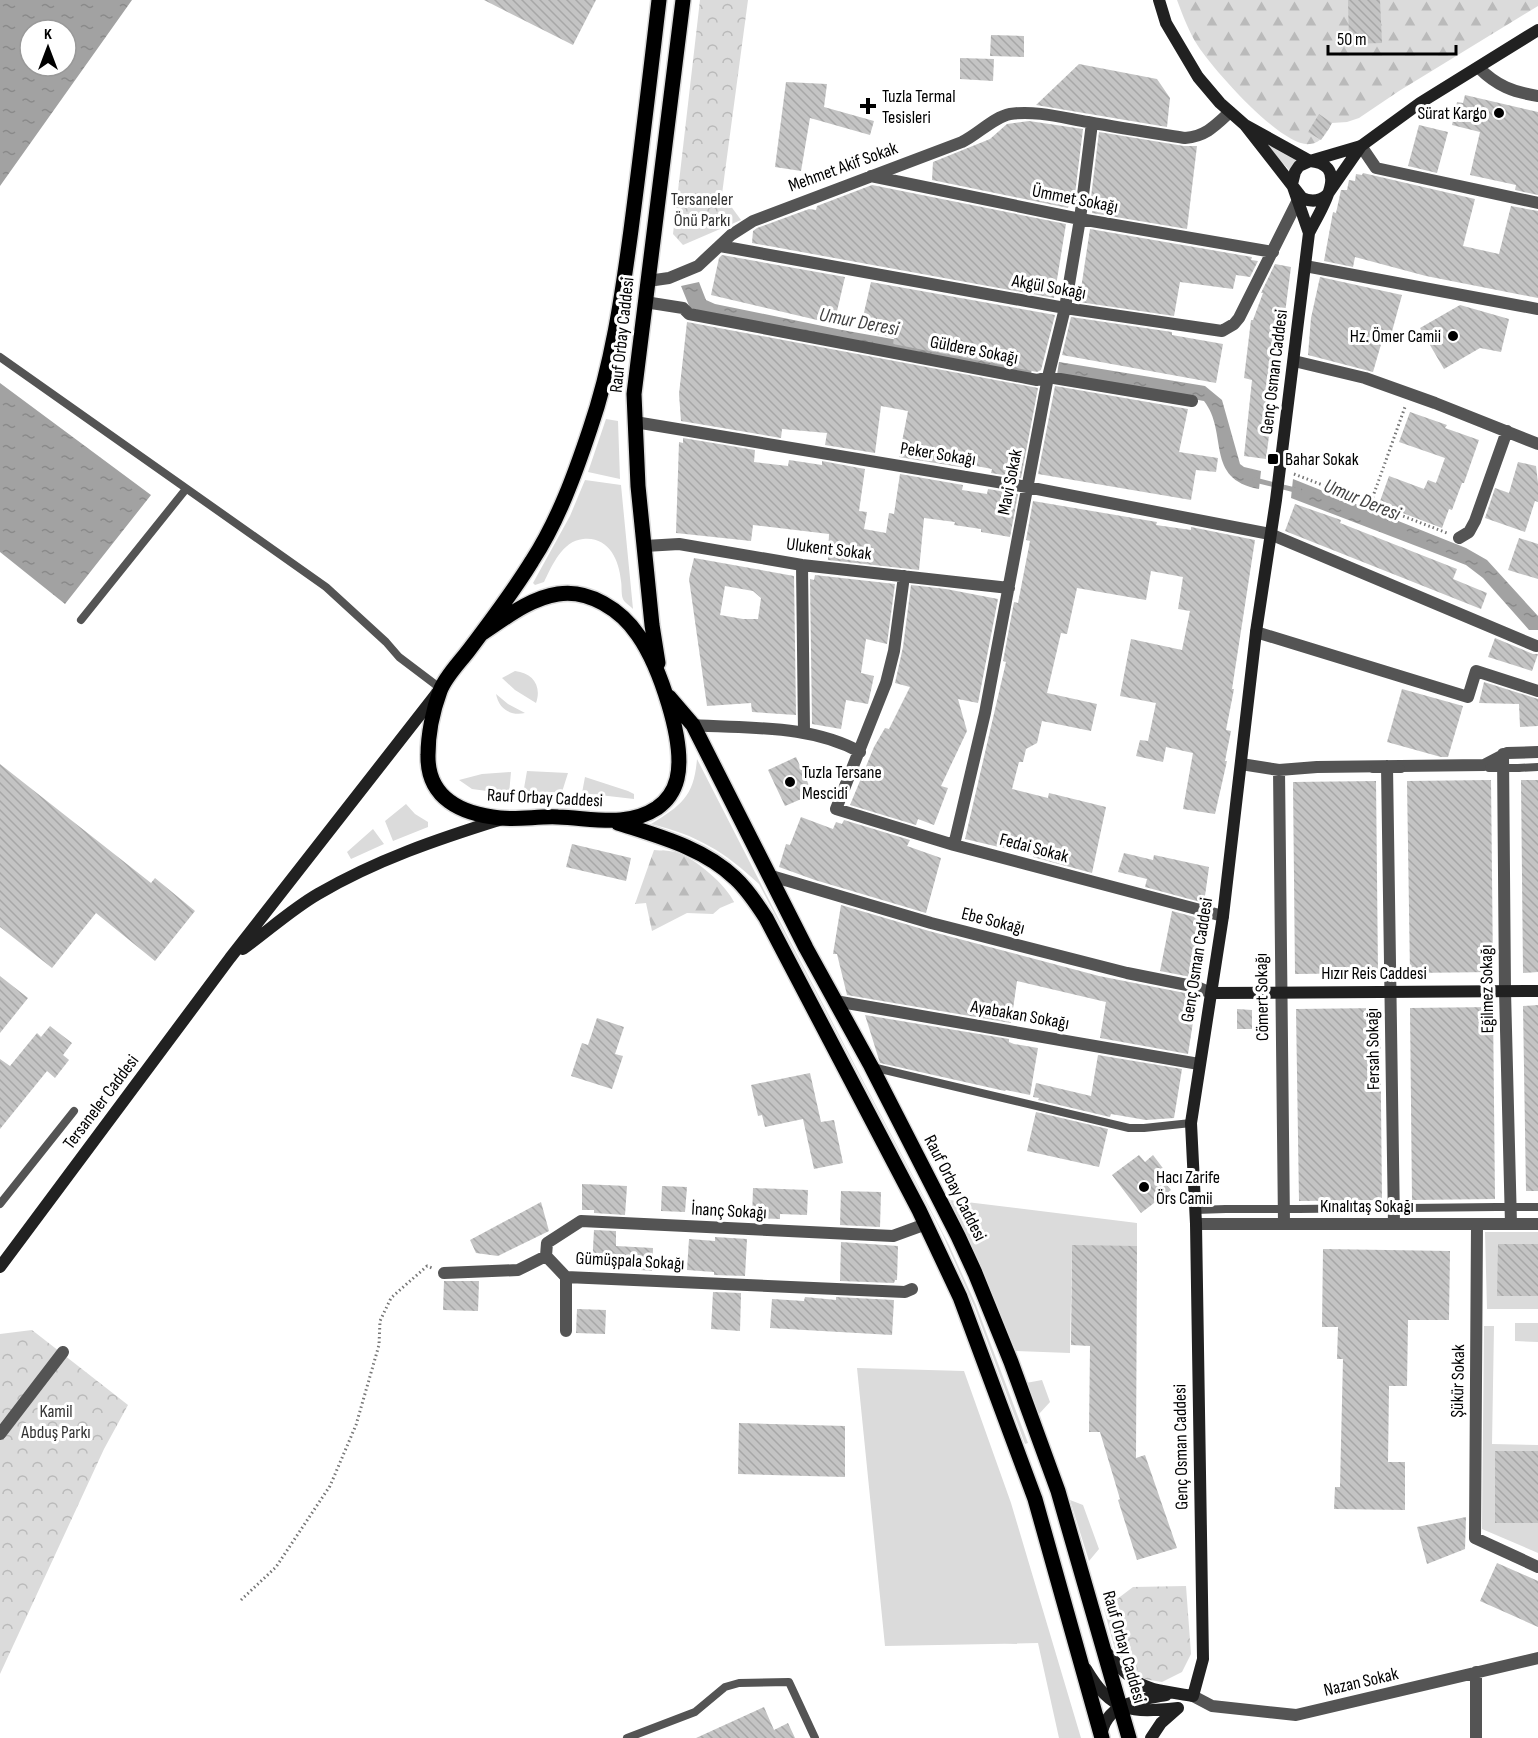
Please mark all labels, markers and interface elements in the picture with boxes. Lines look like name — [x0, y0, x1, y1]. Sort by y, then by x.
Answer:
north arrow — [18, 18, 78, 78]
scale bar — [1328, 18, 1456, 56]
text: K — [44, 25, 52, 44]
text: 50 m — [1337, 29, 1367, 50]
place label: Tuzla Termal Tesisleri — [882, 86, 956, 128]
marker: Tuzla Termal Tesisleri — [859, 97, 877, 115]
place label: Sürat Kargo — [1417, 103, 1487, 124]
marker: Sürat Kargo — [1492, 106, 1506, 120]
street label: Mehmet Akif Sokak — [785, 137, 901, 197]
street label: Ümmet Sokağı — [1030, 180, 1120, 218]
park label: Tersaneler Önü Parkı — [671, 189, 733, 231]
street label: Akgül Sokağı — [1009, 270, 1088, 304]
street label: Rauf Orbay Caddesi — [605, 276, 639, 394]
water label: Umur Deresi — [817, 303, 902, 342]
street label: Genç Osman Caddesi — [1256, 308, 1292, 436]
place label: Hz. Ömer Camii — [1350, 326, 1441, 347]
marker: Hz. Ömer Camii — [1446, 329, 1460, 343]
street label: Güldere Sokağı — [928, 331, 1020, 369]
street label: Peker Sokağı — [899, 438, 977, 470]
street label: Mavi Sokak — [993, 447, 1027, 517]
place label: Bahar Sokak — [1285, 449, 1359, 470]
marker: Bahar Sokak — [1266, 452, 1280, 466]
water label: Umur Deresi — [1320, 474, 1405, 527]
street label: Ulukent Sokak — [785, 533, 873, 565]
place label: Tuzla Tersane Mescidi — [802, 762, 882, 804]
marker: Tuzla Tersane Mescidi — [783, 775, 797, 789]
street label: Rauf Orbay Caddesi — [486, 784, 604, 812]
street label: Fedai Sokak — [997, 829, 1071, 867]
street label: Genç Osman Caddesi — [1177, 896, 1217, 1024]
street label: Ebe Sokağı — [959, 903, 1027, 939]
street label: Eğilmez Sokağı — [1476, 944, 1498, 1034]
street label: Cömert Sokağı — [1251, 953, 1273, 1041]
street label: Hızır Reis Caddesi — [1321, 963, 1427, 984]
street label: Ayabakan Sokağı — [968, 996, 1071, 1034]
street label: Fersah Sokağı — [1362, 1008, 1384, 1090]
street label: Tersaneler Caddesi — [59, 1051, 143, 1153]
street label: Rauf Orbay Caddesi — [919, 1131, 991, 1245]
place label: Hacı Zarife Örs Camii — [1156, 1167, 1220, 1209]
marker: Hacı Zarife Örs Camii — [1137, 1180, 1151, 1194]
street label: Kınalıtaş Sokağı — [1320, 1196, 1414, 1217]
street label: İnanç Sokağı — [691, 1199, 767, 1223]
street label: Gümüşpala Sokağı — [575, 1248, 685, 1274]
street label: Şükür Sokak — [1447, 1344, 1469, 1418]
street label: Genç Osman Caddesi — [1169, 1384, 1193, 1510]
park label: Kamil Abduş Parkı — [20, 1401, 91, 1443]
street label: Rauf Orbay Caddesi — [1098, 1588, 1150, 1706]
street label: Nazan Sokak — [1322, 1663, 1400, 1701]

